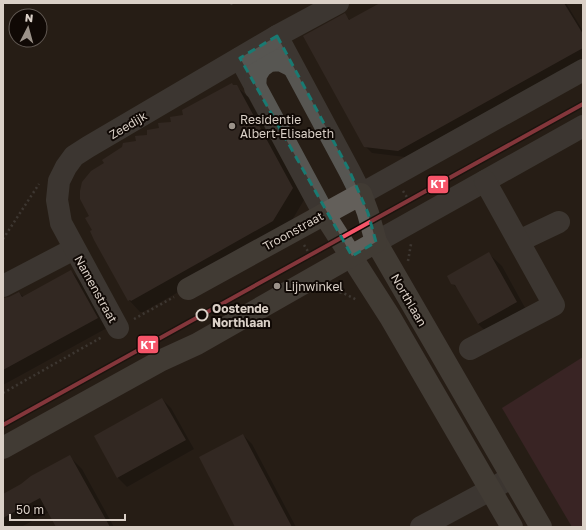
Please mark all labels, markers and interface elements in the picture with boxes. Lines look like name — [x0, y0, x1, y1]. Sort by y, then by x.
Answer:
north arrow — [8, 8, 48, 48]
text: N — [24, 11, 34, 24]
street label: Zeedijk — [106, 108, 150, 142]
place label: Residentie Albert-Elisabeth — [240, 112, 334, 141]
marker: Residentie Albert-Elisabeth — [227, 121, 237, 131]
line badge: KT — [427, 175, 449, 194]
text: KT — [430, 177, 446, 190]
street label: Troonstraat — [260, 208, 326, 254]
street label: Namenstraat — [71, 253, 121, 326]
street label: Northlaan — [388, 271, 430, 329]
place label: Lijnwinkel — [285, 279, 343, 294]
marker: Lijnwinkel — [272, 281, 282, 291]
place label: Oostende Northlaan — [212, 301, 271, 330]
marker: Oostende Northlaan — [195, 308, 209, 322]
line badge: KT — [137, 335, 159, 354]
text: KT — [140, 338, 156, 351]
scale bar — [10, 496, 125, 522]
text: 50 m — [16, 502, 44, 517]

